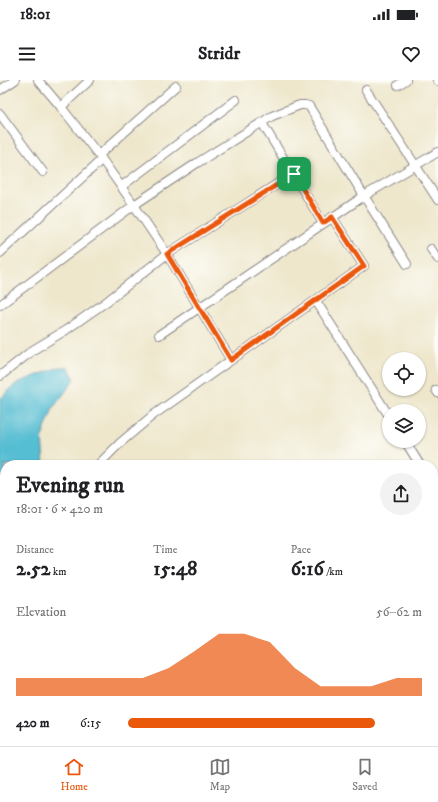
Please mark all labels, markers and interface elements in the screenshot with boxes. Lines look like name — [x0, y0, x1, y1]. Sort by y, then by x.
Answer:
text: 18:01 — [20, 5, 50, 24]
icon: menu — [16, 43, 38, 65]
text: Stridr — [198, 43, 240, 65]
icon: heart — [400, 43, 422, 65]
pin — [277, 157, 311, 191]
icon: arrive — [283, 163, 305, 185]
map controls — [382, 352, 426, 448]
button: locate — [382, 352, 426, 396]
button: layers — [382, 404, 426, 448]
text: Evening run — [16, 472, 124, 499]
button: share — [380, 473, 422, 515]
text: 18:01 · 6 × 420 m — [16, 501, 103, 517]
text: Distance — [16, 543, 54, 557]
text: Time — [153, 543, 177, 557]
text: Pace — [291, 543, 311, 557]
text: 2.52 — [16, 557, 50, 582]
text: 15:48 — [153, 557, 197, 582]
text: 6:16 — [291, 557, 324, 582]
text: km — [50, 565, 66, 579]
text: /km — [324, 565, 343, 579]
text: Elevation — [16, 604, 66, 620]
text: 56–62 m — [376, 604, 422, 620]
text: 420 m — [16, 715, 49, 731]
text: 6:15 — [80, 715, 101, 731]
tab: Home — [61, 756, 88, 794]
tab: Map — [209, 756, 231, 794]
tab: Saved — [352, 756, 377, 794]

